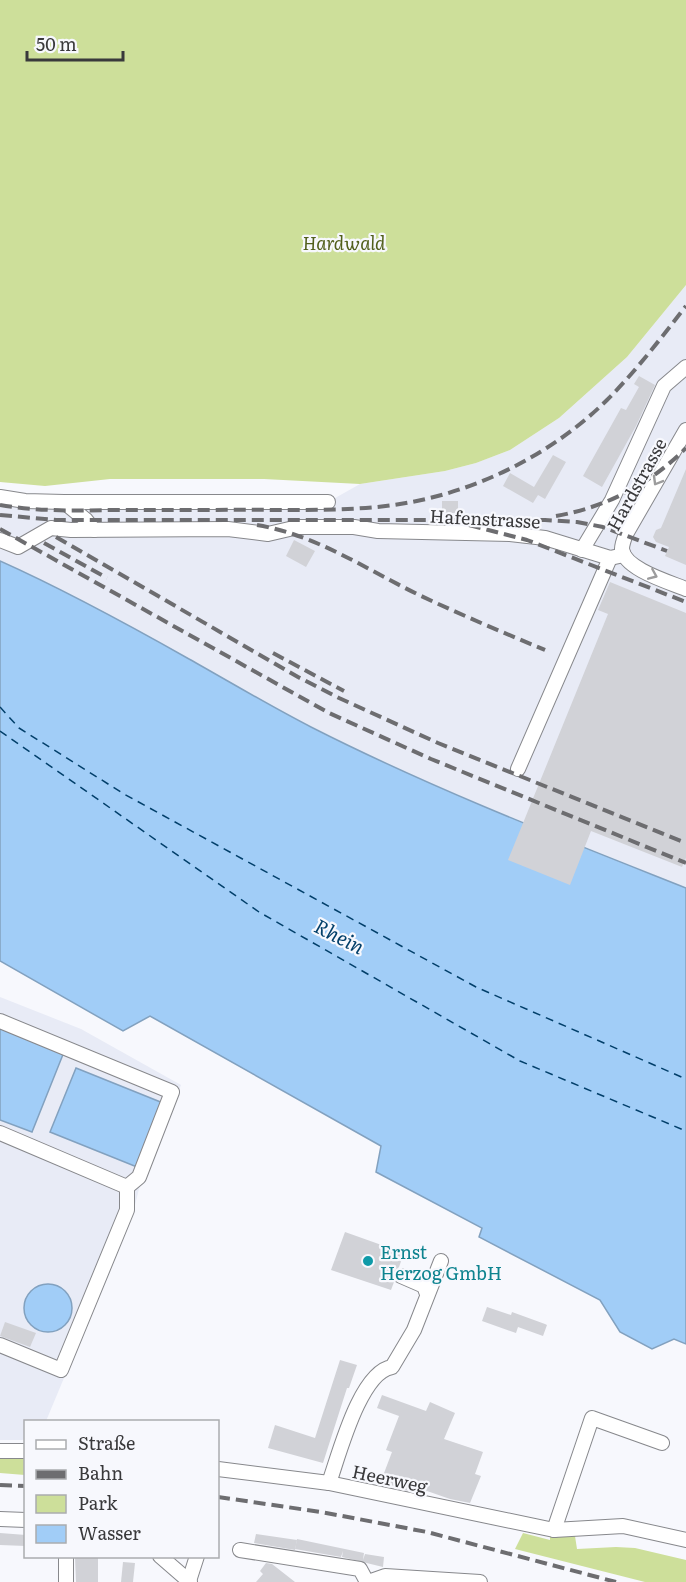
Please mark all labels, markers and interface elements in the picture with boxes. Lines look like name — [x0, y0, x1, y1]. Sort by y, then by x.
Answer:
scale bar — [27, 24, 123, 62]
text: 50 m — [36, 30, 77, 57]
park label: Hardwald — [303, 229, 386, 256]
street label: Hardstrasse — [599, 433, 673, 535]
one-way arrow — [653, 475, 665, 485]
street label: Hafenstrasse — [429, 502, 541, 534]
one-way arrow — [647, 568, 658, 580]
water label: Rhein — [310, 910, 370, 960]
place label: Ernst Herzog GmbH — [380, 1238, 502, 1286]
marker: Ernst Herzog GmbH — [361, 1254, 375, 1268]
legend — [24, 1420, 219, 1558]
text: Straße — [78, 1429, 135, 1456]
street label: Heerweg — [350, 1457, 431, 1499]
text: Bahn — [78, 1459, 123, 1486]
text: Park — [78, 1489, 119, 1516]
text: Wasser — [78, 1519, 141, 1546]

